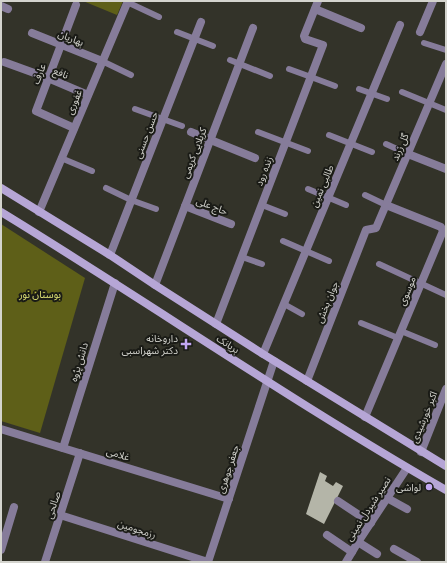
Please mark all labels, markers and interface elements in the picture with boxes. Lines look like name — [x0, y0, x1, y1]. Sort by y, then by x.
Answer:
street label: بهاریان — [56, 27, 86, 49]
street label: عارف — [29, 62, 49, 86]
street label: نافع — [51, 64, 71, 83]
street label: غفوری — [63, 88, 85, 116]
street label: حسن حسنی — [131, 110, 161, 160]
street label: کربلایی کریمی — [178, 125, 210, 180]
street label: گل زرند — [388, 130, 412, 163]
street label: زنده رود — [252, 154, 276, 188]
street label: طالبی نمین — [307, 163, 337, 209]
street label: حاج علی — [194, 194, 230, 219]
street label: موسوی — [395, 275, 419, 307]
street label: جوان بخش — [313, 279, 341, 325]
park label: بوستان نور — [18, 288, 61, 301]
place label: داروخانه دکتر شهراسبی — [122, 332, 178, 357]
street label: بریانک — [214, 332, 242, 356]
marker: داروخانه دکتر شهراسبی — [181, 339, 191, 349]
street label: دانش پژوه — [67, 341, 91, 383]
street label: اکبر خورشیدی — [408, 389, 440, 445]
street label: جعفر جوهری — [214, 443, 242, 495]
street label: غلامی — [105, 444, 131, 464]
street label: نصیر شیردل نمینی — [342, 474, 394, 544]
place label: لواشی — [396, 481, 421, 494]
marker: لواشی — [424, 482, 434, 492]
street label: صالحی — [42, 490, 64, 520]
street label: رزمجومین — [116, 517, 158, 541]

